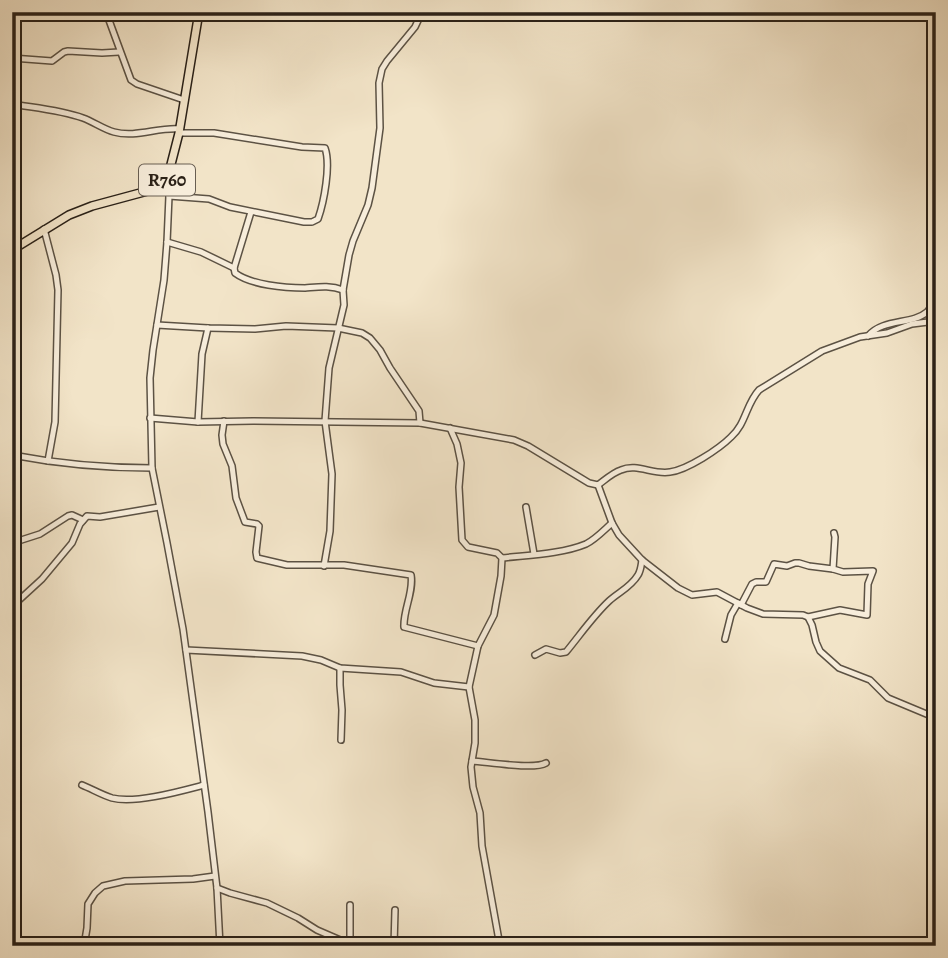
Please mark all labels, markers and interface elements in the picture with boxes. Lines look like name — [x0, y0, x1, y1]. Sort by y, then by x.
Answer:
road number: R760 — [139, 164, 195, 196]

